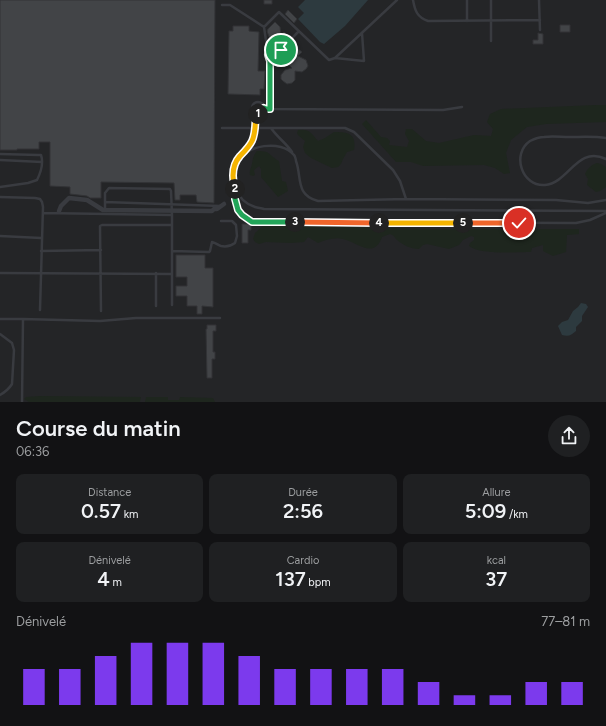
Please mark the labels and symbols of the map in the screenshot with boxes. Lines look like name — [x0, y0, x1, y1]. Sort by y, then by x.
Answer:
pin — [264, 33, 298, 67]
pin: 1 — [248, 104, 268, 124]
pin: 2 — [225, 179, 245, 199]
pin — [502, 206, 536, 240]
pin: 3 — [285, 212, 305, 232]
pin: 4 — [369, 213, 389, 233]
pin: 5 — [453, 213, 473, 233]

